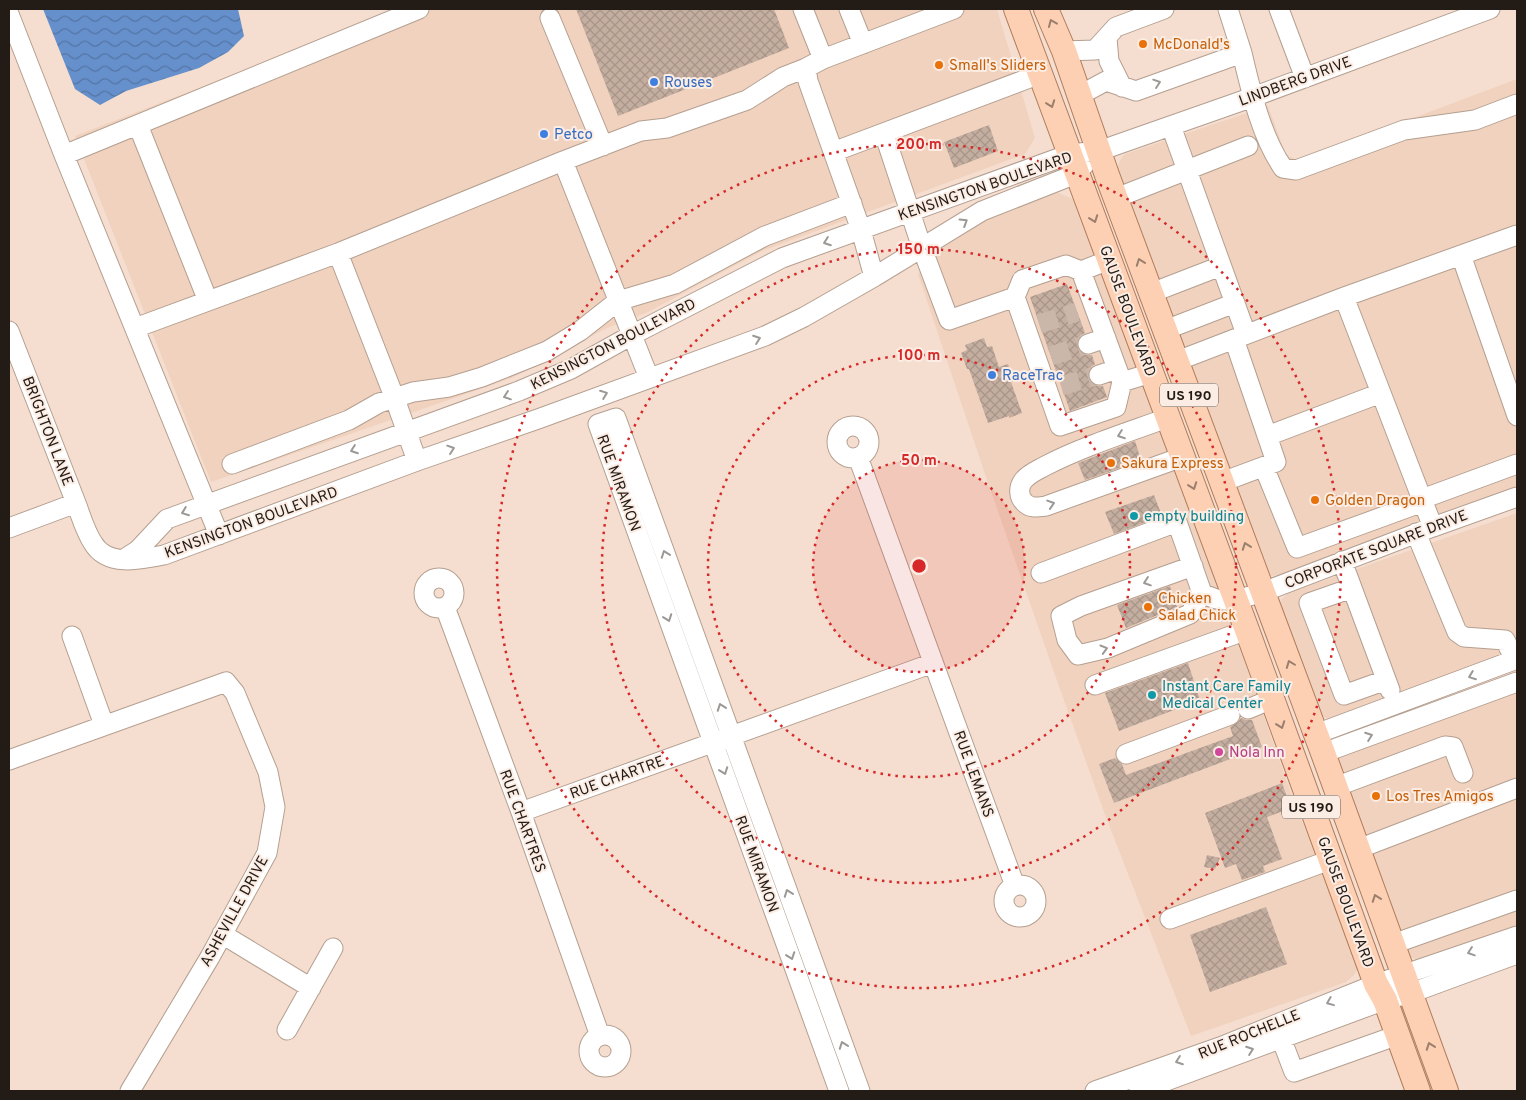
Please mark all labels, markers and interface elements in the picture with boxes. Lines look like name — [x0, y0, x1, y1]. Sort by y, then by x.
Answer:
one-way arrow — [1047, 19, 1058, 28]
place label: McDonald's — [1153, 36, 1230, 55]
marker: McDonald's — [1137, 38, 1149, 50]
street label: LINDBERG DRIVE — [1237, 53, 1354, 112]
place label: Small's Sliders — [949, 57, 1046, 76]
marker: Small's Sliders — [933, 59, 945, 71]
place label: Rouses — [664, 74, 712, 93]
marker: Rouses — [648, 76, 660, 88]
one-way arrow — [1152, 79, 1161, 89]
one-way arrow — [1045, 99, 1055, 107]
place label: Petco — [554, 126, 593, 145]
marker: Petco — [538, 128, 550, 140]
text: 200 m — [896, 136, 942, 155]
street label: KENSINGTON BOULEVARD — [896, 149, 1075, 226]
one-way arrow — [1088, 214, 1098, 223]
one-way arrow — [958, 219, 967, 229]
one-way arrow — [823, 236, 832, 246]
text: 150 m — [898, 241, 940, 260]
street label: GAUSE BOULEVARD — [1094, 243, 1159, 380]
one-way arrow — [1136, 259, 1146, 267]
street label: KENSINGTON BOULEVARD — [528, 295, 700, 395]
one-way arrow — [752, 335, 760, 345]
text: 100 m — [898, 347, 940, 366]
place label: RaceTrac — [1002, 367, 1063, 386]
marker: RaceTrac — [986, 369, 998, 381]
street label: BRIGHTON LANE — [17, 374, 76, 489]
road number: US 190 — [1160, 384, 1218, 406]
one-way arrow — [504, 390, 512, 400]
one-way arrow — [599, 390, 608, 400]
one-way arrow — [1118, 429, 1126, 439]
street label: RUE MIRAMON — [591, 432, 644, 535]
one-way arrow — [350, 444, 359, 454]
one-way arrow — [446, 445, 455, 455]
text: 50 m — [901, 452, 937, 471]
place label: Sakura Express — [1121, 455, 1224, 474]
marker: Sakura Express — [1105, 457, 1117, 469]
one-way arrow — [1187, 482, 1197, 490]
street label: KENSINGTON BOULEVARD — [162, 483, 341, 564]
place label: Golden Dragon — [1325, 492, 1425, 511]
marker: Golden Dragon — [1309, 494, 1321, 506]
one-way arrow — [1047, 500, 1055, 510]
one-way arrow — [181, 506, 190, 516]
street label: CORPORATE SQUARE DRIVE — [1282, 507, 1471, 594]
place label: empty building — [1144, 508, 1244, 527]
marker: empty building — [1128, 510, 1140, 522]
one-way arrow — [1241, 542, 1252, 551]
one-way arrow — [661, 551, 671, 559]
centre of rings — [910, 557, 928, 575]
one-way arrow — [1143, 576, 1152, 586]
place label: Chicken Salad Chick — [1158, 590, 1236, 626]
marker: Chicken Salad Chick — [1142, 601, 1154, 613]
one-way arrow — [662, 613, 672, 622]
one-way arrow — [1099, 644, 1107, 654]
one-way arrow — [1285, 660, 1295, 668]
one-way arrow — [1468, 670, 1476, 680]
place label: Instant Care Family Medical Center — [1162, 678, 1291, 714]
marker: Instant Care Family Medical Center — [1146, 689, 1158, 701]
one-way arrow — [717, 703, 727, 712]
one-way arrow — [1275, 720, 1285, 729]
street label: RUE LEMANS — [948, 728, 997, 821]
one-way arrow — [1364, 732, 1373, 742]
place label: Nola Inn — [1229, 744, 1285, 763]
marker: Nola Inn — [1213, 746, 1225, 758]
street label: RUE CHARTRE — [567, 752, 668, 804]
one-way arrow — [718, 766, 728, 774]
street label: RUE CHARTRES — [494, 767, 549, 876]
place label: Los Tres Amigos — [1386, 788, 1494, 807]
marker: Los Tres Amigos — [1370, 790, 1382, 802]
road number: US 190 — [1282, 796, 1340, 819]
street label: RUE MIRAMON — [729, 813, 782, 916]
street label: GAUSE BOULEVARD — [1312, 834, 1377, 971]
street label: ASHEVILLE DRIVE — [197, 853, 274, 971]
one-way arrow — [784, 889, 794, 897]
one-way arrow — [1372, 894, 1382, 903]
one-way arrow — [1468, 946, 1476, 956]
one-way arrow — [785, 952, 795, 960]
one-way arrow — [1327, 996, 1335, 1006]
street label: RUE ROCHELLE — [1196, 1006, 1303, 1064]
one-way arrow — [839, 1042, 849, 1050]
one-way arrow — [1426, 1042, 1436, 1050]
one-way arrow — [1245, 1046, 1254, 1056]
one-way arrow — [1175, 1055, 1184, 1065]

